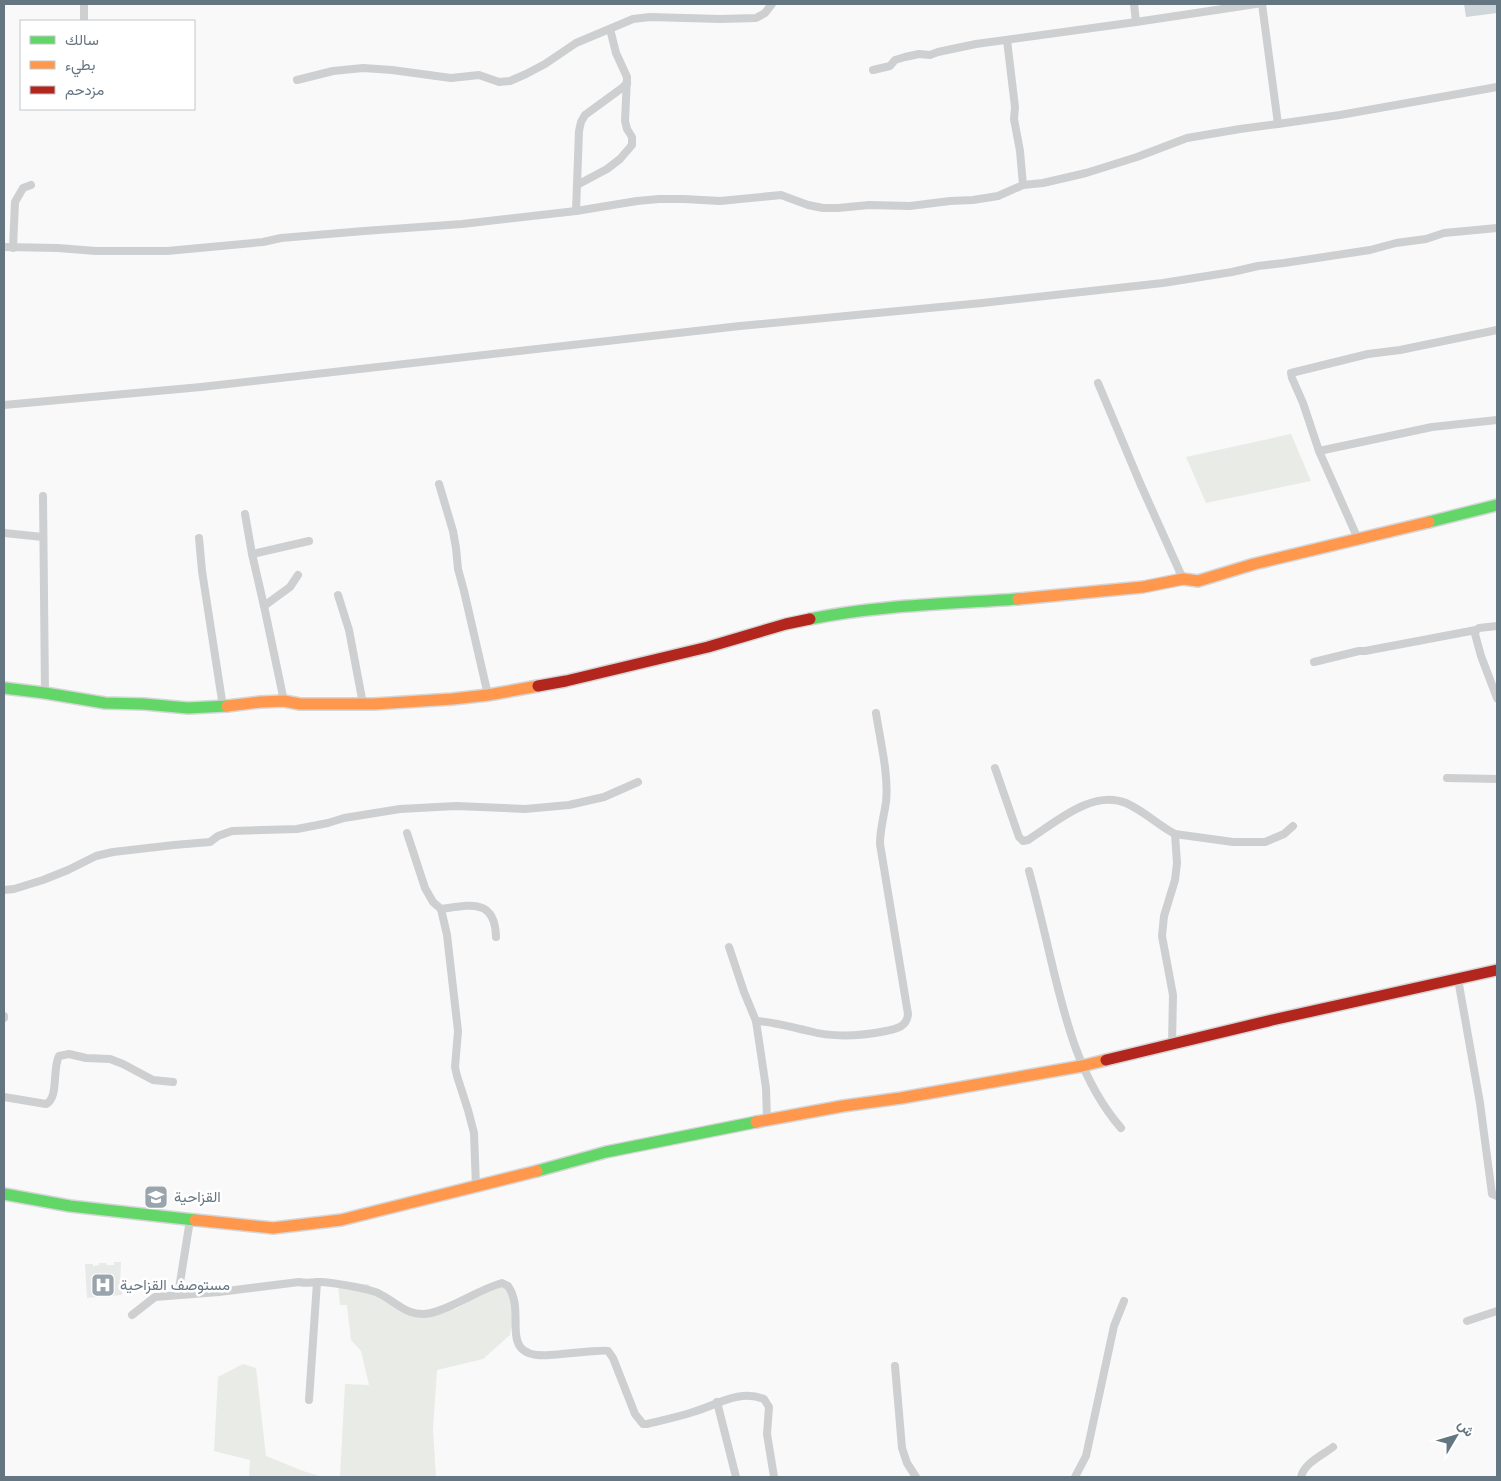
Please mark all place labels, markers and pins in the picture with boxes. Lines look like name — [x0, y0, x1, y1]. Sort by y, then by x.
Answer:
school or university icon: القزاحية — [143, 1184, 169, 1210]
place label: القزاحية — [174, 1186, 221, 1207]
hospital icon: مستوصف القزاحية — [90, 1272, 116, 1298]
place label: مستوصف القزاحية — [120, 1274, 230, 1295]

